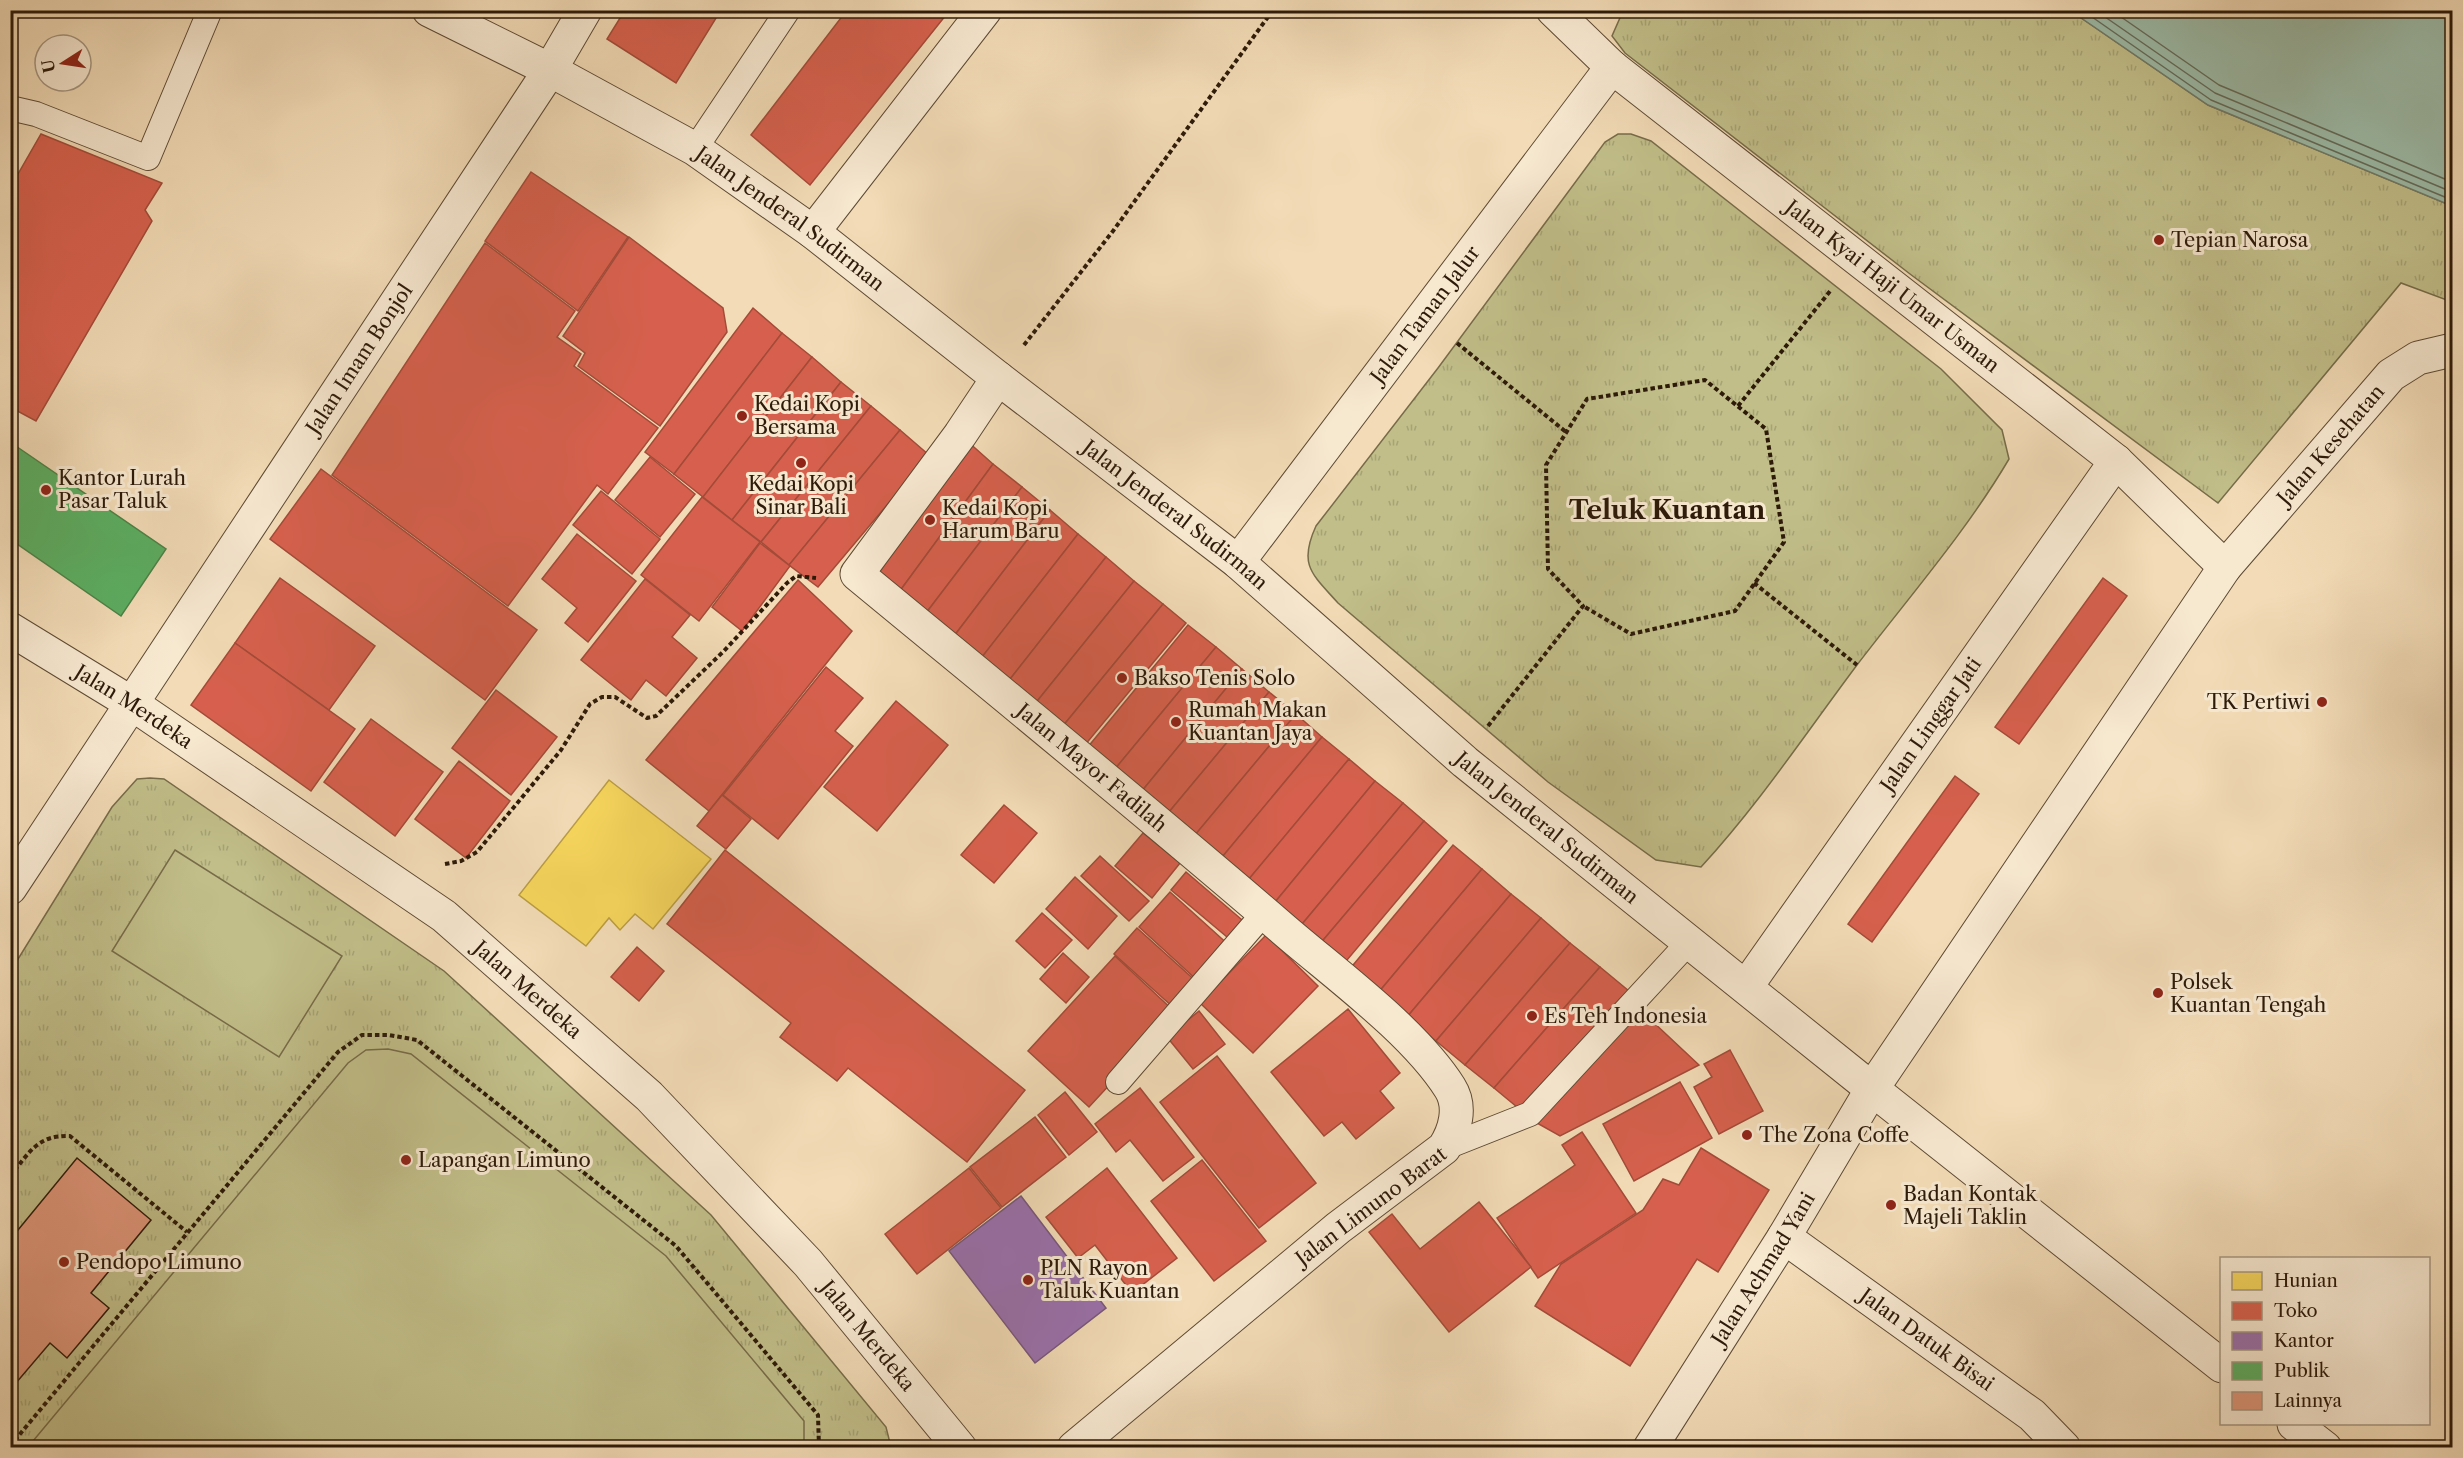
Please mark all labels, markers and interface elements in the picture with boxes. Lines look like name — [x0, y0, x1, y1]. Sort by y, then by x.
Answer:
north arrow — [33, 33, 93, 93]
text: U — [37, 58, 59, 75]
street label: Jalan Jenderal Sudirman — [688, 139, 890, 296]
street label: Jalan Kyai Haji Umar Usman — [1778, 193, 2005, 378]
place label: Tepian Narosa — [2171, 228, 2309, 252]
marker: Tepian Narosa — [2152, 233, 2166, 247]
street label: Jalan Taman Jalur — [1363, 241, 1485, 391]
street label: Jalan Imam Bonjol — [299, 279, 418, 441]
street label: Jalan Kesehatan — [2270, 379, 2390, 512]
place label: Kedai Kopi Bersama — [754, 392, 860, 439]
marker: Kedai Kopi Bersama — [735, 409, 749, 423]
street label: Jalan Jenderal Sudirman — [1075, 433, 1273, 595]
marker: Kedai Kopi Sinar Bali — [794, 456, 808, 470]
place label: Kantor Lurah Pasar Taluk — [58, 466, 187, 513]
place label: Kedai Kopi Sinar Bali — [748, 472, 854, 519]
marker: Kantor Lurah Pasar Taluk — [39, 483, 53, 497]
district label: Teluk Kuantan — [1569, 494, 1766, 526]
place label: Kedai Kopi Harum Baru — [942, 496, 1059, 543]
marker: Kedai Kopi Harum Baru — [923, 513, 937, 527]
street label: Jalan Linggar Jati — [1873, 653, 1986, 799]
street label: Jalan Merdeka — [68, 658, 198, 754]
place label: Bakso Tenis Solo — [1134, 666, 1295, 690]
marker: Bakso Tenis Solo — [1115, 671, 1129, 685]
place label: TK Pertiwi — [2207, 690, 2310, 714]
marker: TK Pertiwi — [2315, 695, 2329, 709]
street label: Jalan Mayor Fadilah — [1010, 697, 1172, 837]
place label: Rumah Makan Kuantan Jaya — [1188, 698, 1327, 745]
marker: Rumah Makan Kuantan Jaya — [1169, 715, 1183, 729]
street label: Jalan Jenderal Sudirman — [1448, 745, 1644, 909]
street label: Jalan Merdeka — [467, 934, 587, 1044]
place label: Polsek Kuantan Tengah — [2170, 970, 2327, 1017]
marker: Polsek Kuantan Tengah — [2151, 986, 2165, 1000]
place label: Es Teh Indonesia — [1544, 1004, 1707, 1028]
marker: Es Teh Indonesia — [1525, 1009, 1539, 1023]
place label: The Zona Coffe — [1759, 1123, 1909, 1147]
marker: The Zona Coffe — [1740, 1128, 1754, 1142]
street label: Jalan Limuno Barat — [1289, 1142, 1451, 1272]
place label: Lapangan Limuno — [418, 1148, 591, 1172]
marker: Lapangan Limuno — [399, 1153, 413, 1167]
place label: Badan Kontak Majeli Taklin — [1903, 1182, 2038, 1229]
street label: Jalan Achmad Yani — [1705, 1188, 1820, 1352]
marker: Badan Kontak Majeli Taklin — [1884, 1198, 1898, 1212]
place label: Pendopo Limuno — [76, 1250, 242, 1274]
marker: Pendopo Limuno — [57, 1255, 71, 1269]
place label: PLN Rayon Taluk Kuantan — [1040, 1256, 1180, 1303]
legend — [2220, 1257, 2430, 1425]
text: Hunian — [2274, 1270, 2338, 1292]
street label: Jalan Merdeka — [813, 1273, 920, 1396]
marker: PLN Rayon Taluk Kuantan — [1021, 1273, 1035, 1287]
street label: Jalan Datuk Bisai — [1853, 1282, 1999, 1396]
text: Toko — [2274, 1300, 2318, 1322]
text: Kantor — [2274, 1330, 2334, 1352]
text: Publik — [2274, 1360, 2331, 1382]
text: Lainnya — [2274, 1390, 2342, 1412]

